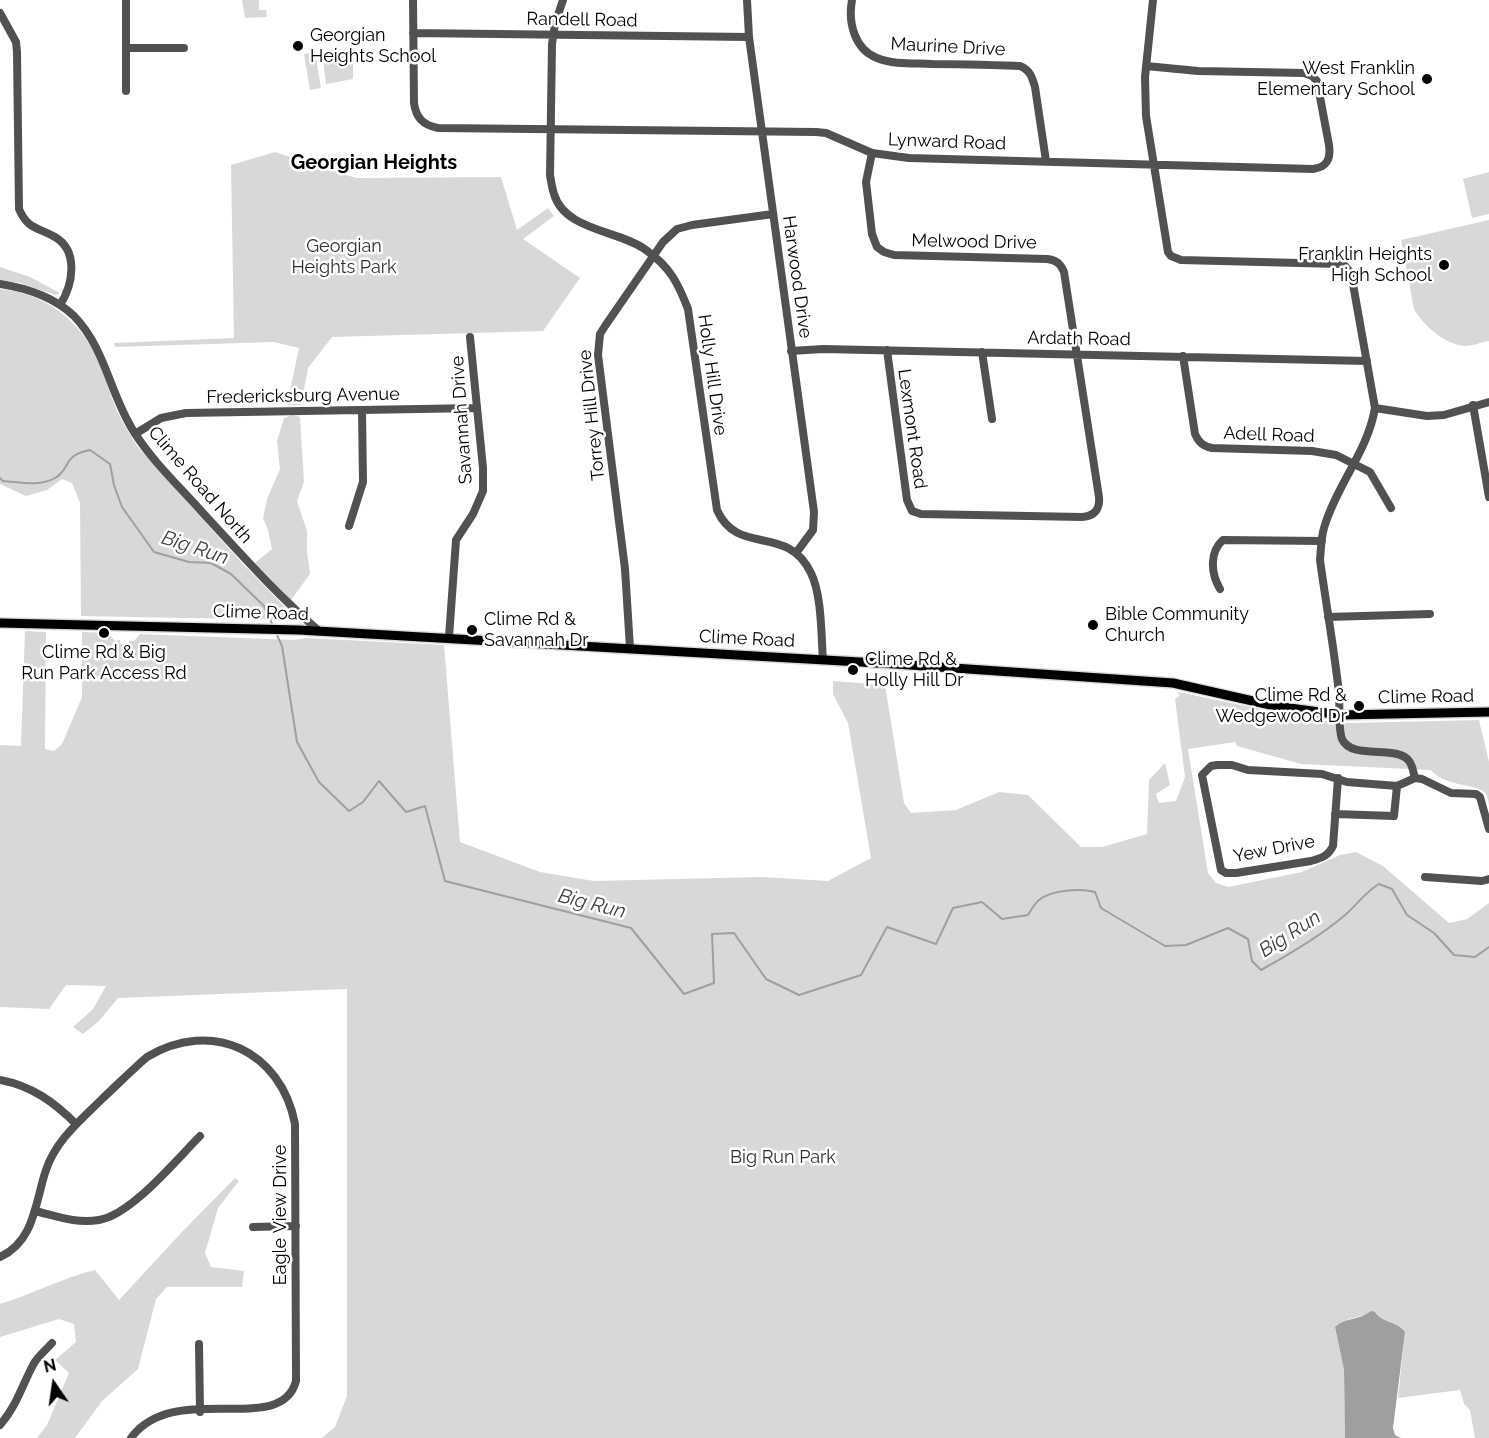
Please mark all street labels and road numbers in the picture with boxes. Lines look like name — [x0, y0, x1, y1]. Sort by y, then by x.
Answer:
street label: Randell Road — [526, 8, 638, 32]
street label: Maurine Drive — [890, 33, 1006, 61]
street label: Lynward Road — [887, 129, 1007, 155]
street label: Harwood Drive — [778, 214, 816, 340]
street label: Melwood Drive — [911, 230, 1037, 254]
street label: Holly Hill Drive — [693, 313, 731, 437]
street label: Ardath Road — [1027, 327, 1131, 351]
street label: Torrey Hill Drive — [574, 349, 610, 481]
street label: Savannah Drive — [447, 355, 477, 485]
street label: Lexmont Road — [893, 368, 931, 490]
street label: Fredericksburg Avenue — [206, 384, 400, 408]
street label: Clime Road North — [143, 422, 257, 548]
street label: Adell Road — [1223, 423, 1315, 447]
street label: Clime Road — [213, 601, 309, 625]
street label: Clime Road — [698, 626, 796, 652]
street label: Clime Road — [1378, 685, 1474, 709]
street label: Yew Drive — [1231, 831, 1317, 867]
street label: Eagle View Drive — [270, 1145, 292, 1285]

